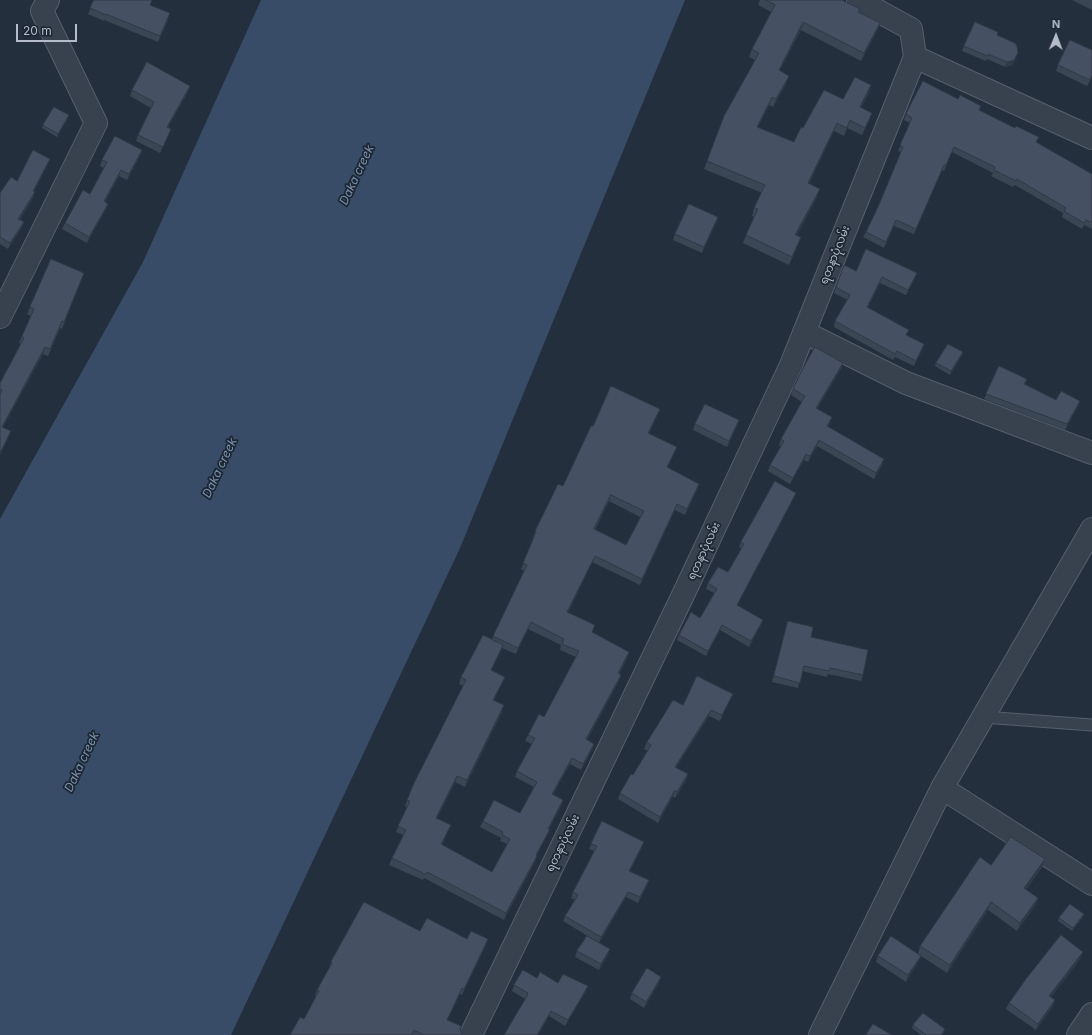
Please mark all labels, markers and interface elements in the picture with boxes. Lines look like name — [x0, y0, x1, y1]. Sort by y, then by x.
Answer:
scale bar — [18, 16, 79, 42]
north arrow — [1036, 16, 1076, 56]
text: N — [1052, 17, 1061, 31]
text: 20 m — [23, 23, 52, 38]
water label: Daka creek — [337, 143, 377, 207]
street label: ရတနာပုံလမ်း — [817, 224, 853, 286]
water label: Daka creek — [200, 436, 240, 500]
street label: ရတနာပုံလမ်း — [685, 520, 723, 582]
water label: Daka creek — [62, 730, 102, 794]
street label: ရတနာပုံလမ်း — [543, 812, 583, 874]

